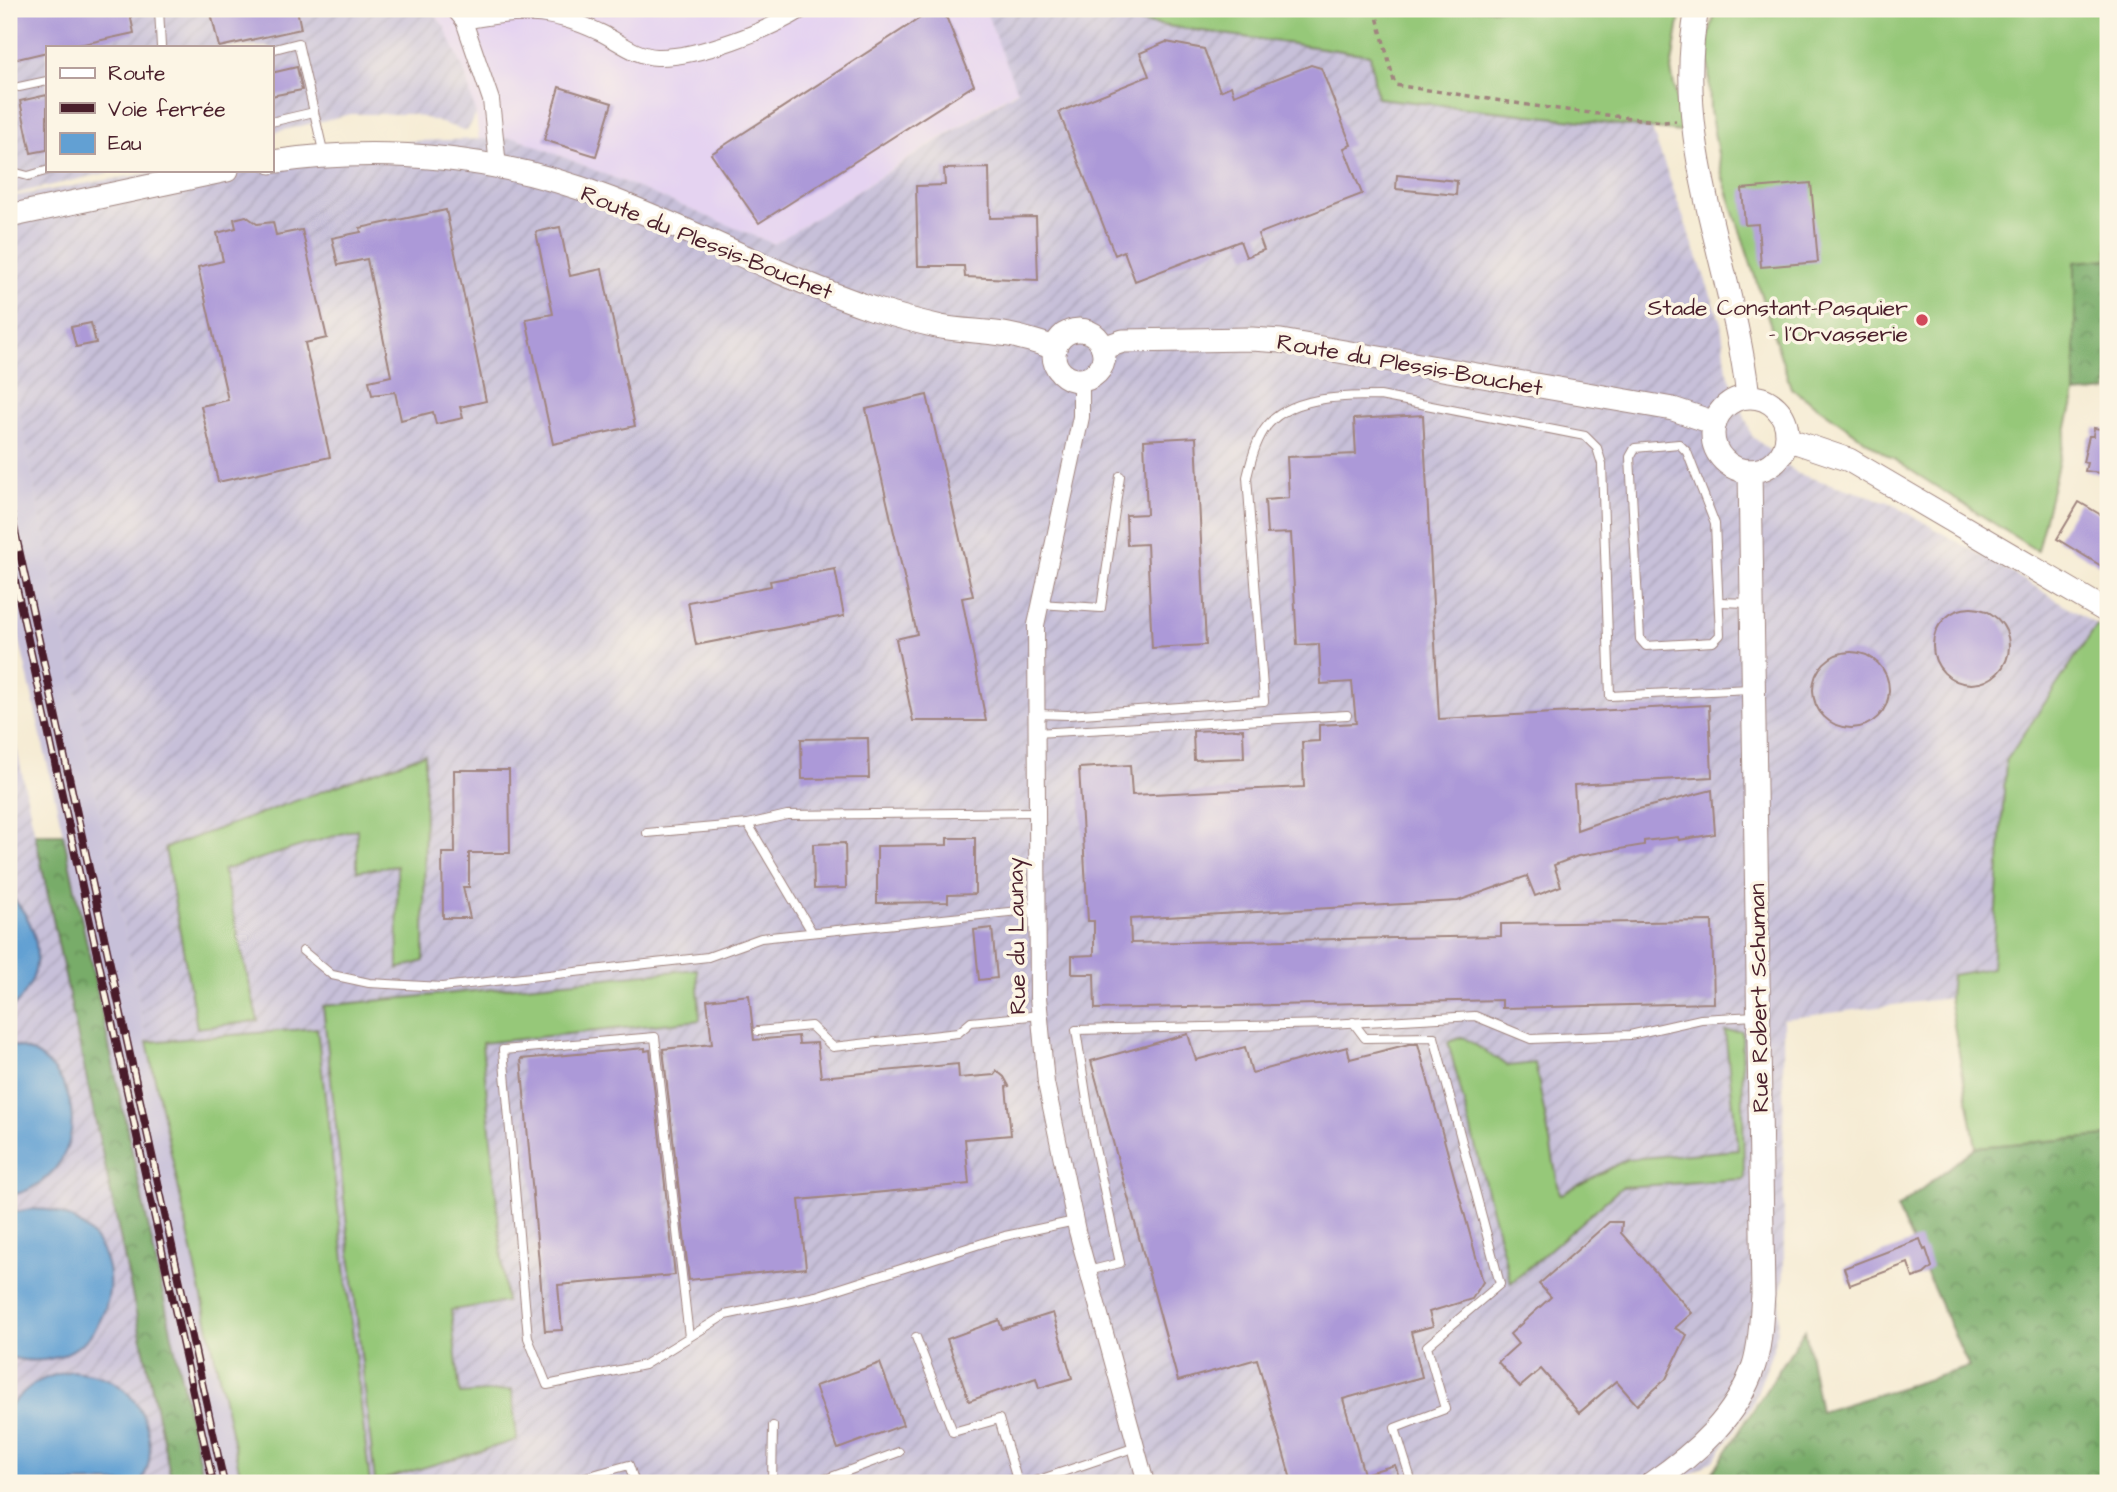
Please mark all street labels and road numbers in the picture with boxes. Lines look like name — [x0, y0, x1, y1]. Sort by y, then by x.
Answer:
street label: Route du Plessis-Bouchet — [576, 178, 838, 308]
street label: Route du Plessis-Bouchet — [1274, 326, 1546, 404]
street label: Rue du Launay — [1000, 857, 1035, 1015]
street label: Rue Robert Schuman — [1741, 883, 1777, 1113]

